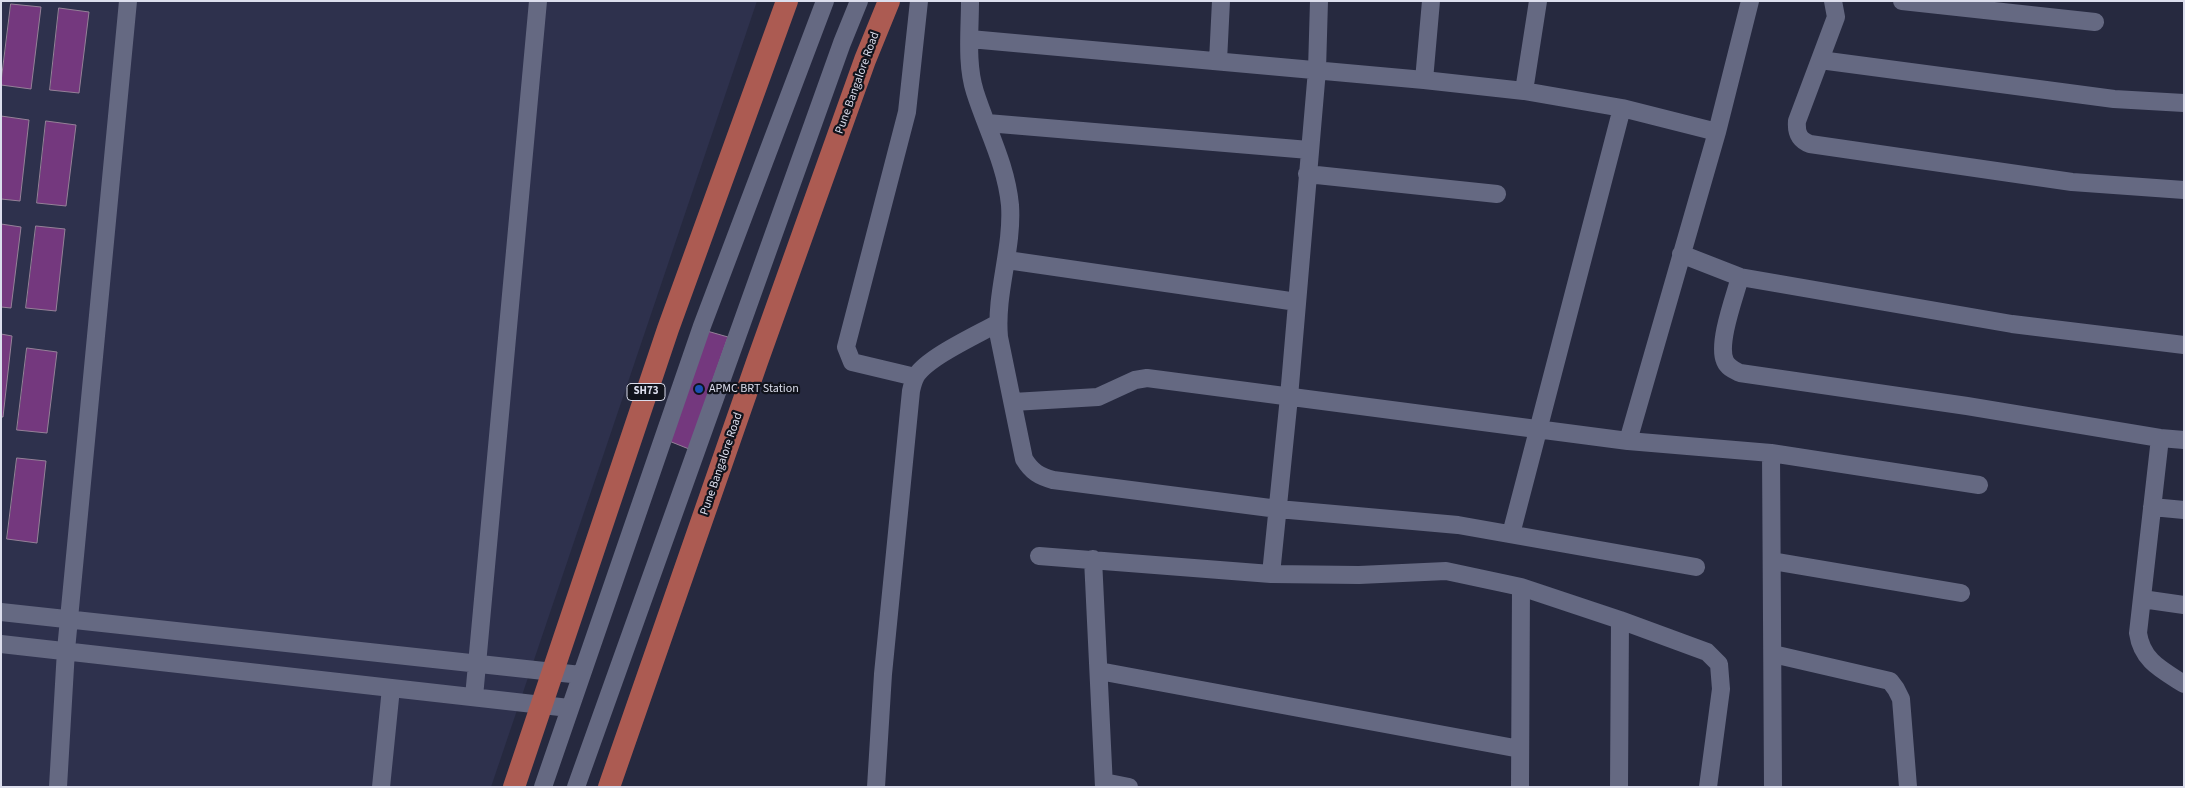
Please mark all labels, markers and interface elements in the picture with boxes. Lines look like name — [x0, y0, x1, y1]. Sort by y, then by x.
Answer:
street label: Pune Bangalore Road — [833, 30, 883, 136]
place label: APMC BRT Station — [709, 382, 799, 396]
marker: APMC BRT Station — [693, 383, 705, 395]
road number: SH73 — [627, 384, 665, 401]
street label: Pune Bangalore Road — [698, 411, 746, 517]

